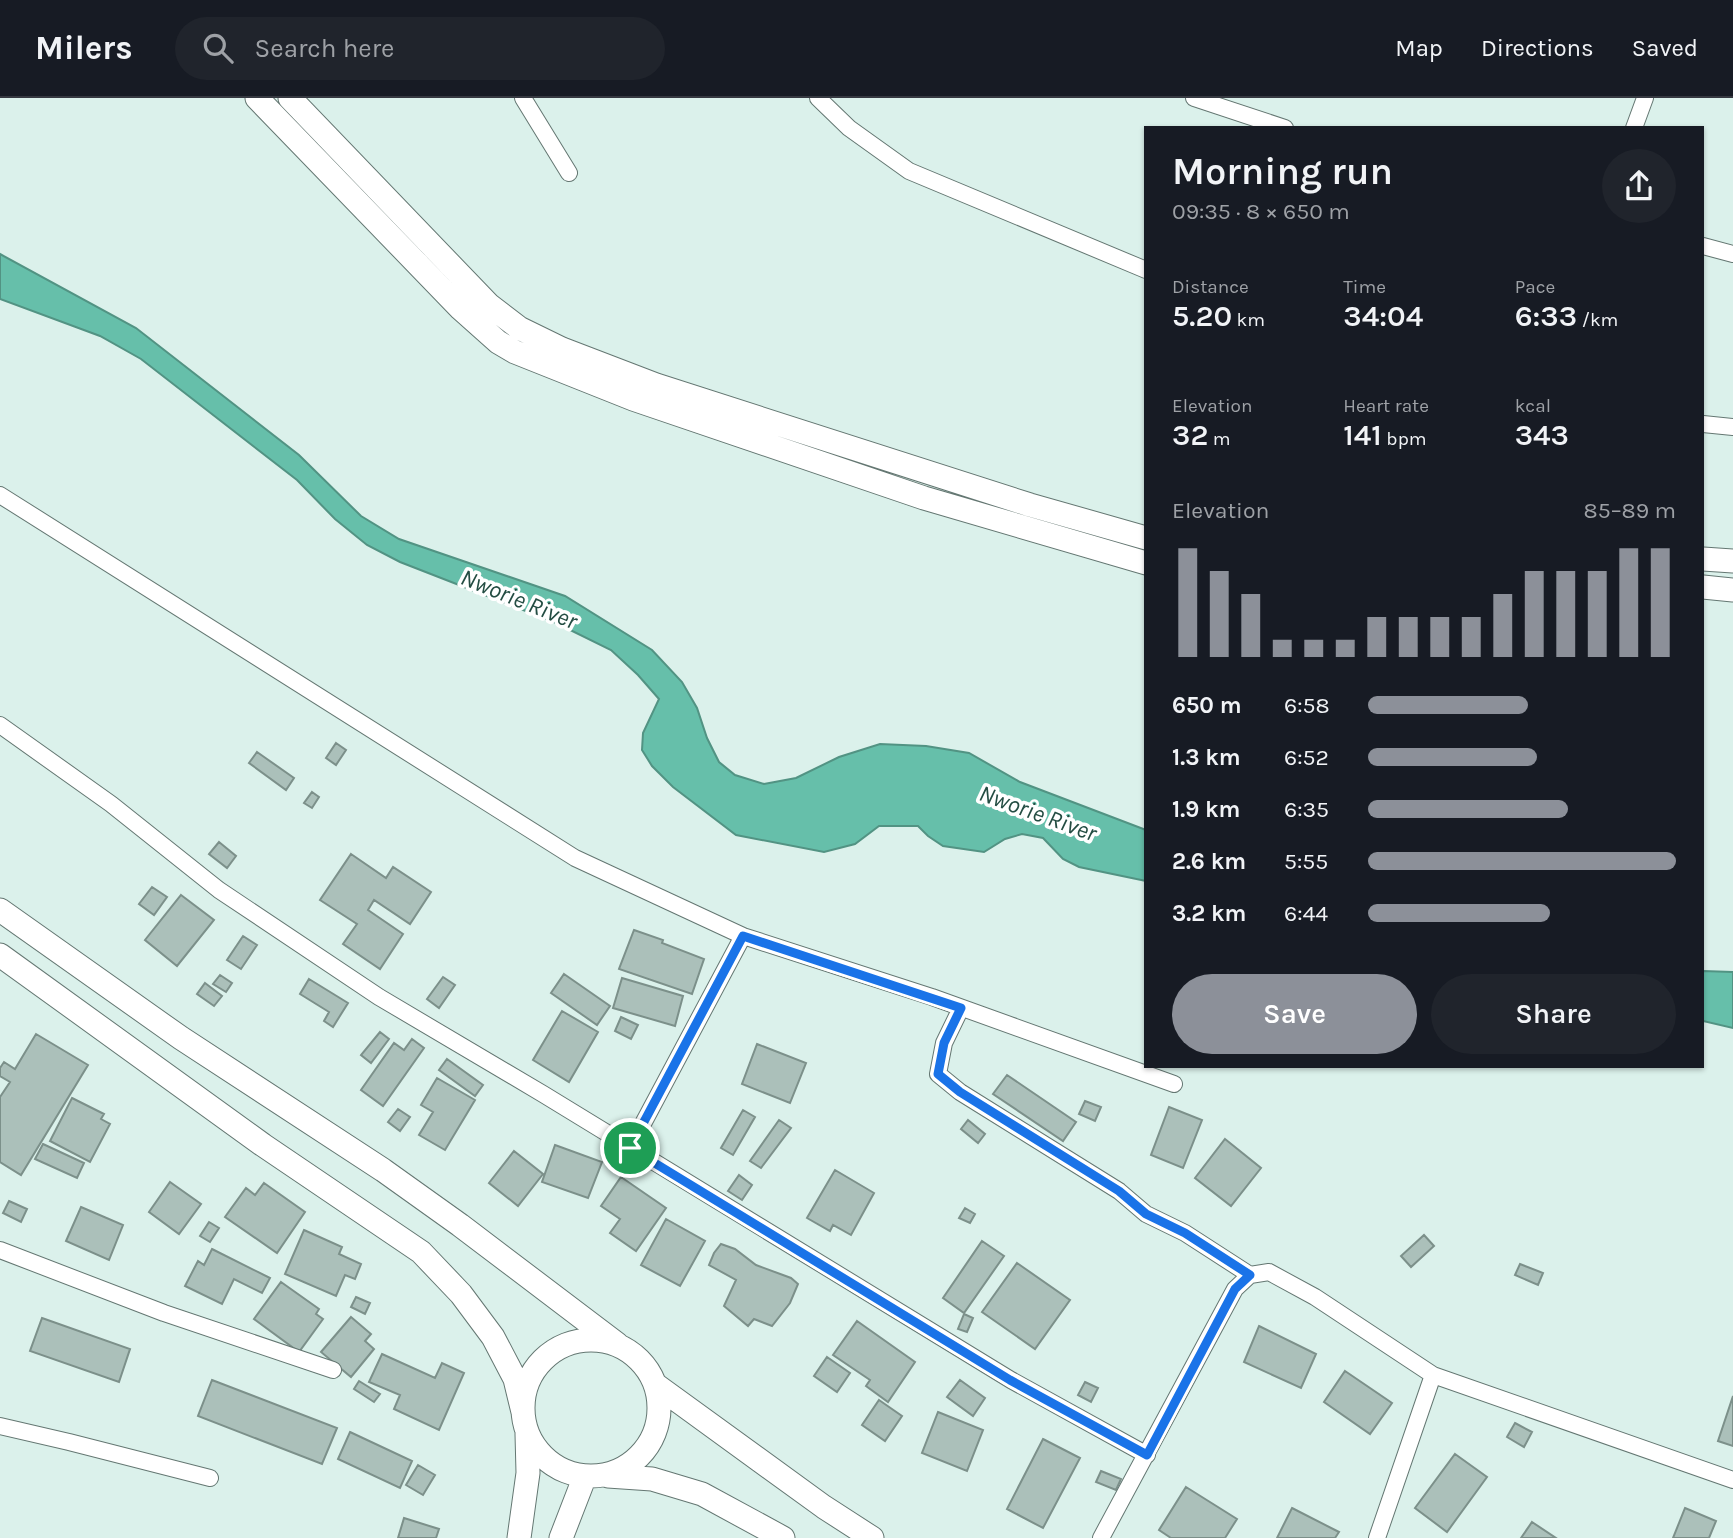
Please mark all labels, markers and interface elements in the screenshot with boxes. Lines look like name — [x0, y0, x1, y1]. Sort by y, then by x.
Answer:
search box — [175, 17, 665, 80]
text: Milers — [35, 29, 133, 67]
icon: search — [199, 29, 237, 67]
text: Search here — [255, 33, 394, 64]
text: Map — [1395, 34, 1443, 62]
text: Directions — [1481, 34, 1594, 62]
text: Saved — [1632, 34, 1698, 62]
text: Morning run — [1172, 149, 1393, 194]
button: share — [1602, 149, 1676, 223]
text: 09:35 · 8 × 650 m — [1172, 198, 1350, 225]
text: Distance — [1172, 276, 1249, 298]
text: Time — [1343, 276, 1386, 298]
text: Pace — [1515, 276, 1555, 298]
text: 5.20 — [1172, 298, 1232, 334]
text: 34:04 — [1343, 298, 1423, 334]
text: 6:33 — [1515, 298, 1577, 334]
text: km — [1232, 309, 1265, 331]
text: /km — [1577, 309, 1618, 331]
text: Elevation — [1172, 395, 1252, 417]
text: Heart rate — [1343, 395, 1429, 417]
text: kcal — [1515, 395, 1551, 417]
text: 32 — [1172, 417, 1208, 453]
text: 141 — [1343, 417, 1382, 453]
text: 343 — [1515, 417, 1569, 453]
text: m — [1208, 428, 1231, 450]
text: bpm — [1382, 428, 1427, 450]
text: Elevation — [1172, 497, 1269, 524]
text: 85–89 m — [1584, 497, 1676, 524]
water label: Nworie River — [457, 563, 582, 635]
text: 650 m — [1172, 692, 1242, 719]
text: 6:58 — [1284, 692, 1330, 719]
text: 1.3 km — [1172, 744, 1241, 771]
text: 6:52 — [1284, 744, 1329, 771]
water label: Nworie River — [975, 779, 1101, 847]
text: 1.9 km — [1172, 796, 1240, 823]
text: 6:35 — [1284, 796, 1329, 823]
text: 2.6 km — [1172, 848, 1246, 875]
text: 5:55 — [1284, 848, 1328, 875]
text: 3.2 km — [1172, 900, 1246, 927]
text: 6:44 — [1284, 900, 1328, 927]
button: Save — [1172, 974, 1417, 1054]
button: Share — [1431, 974, 1676, 1054]
pin — [600, 1118, 660, 1178]
icon: arrive — [611, 1129, 649, 1167]

